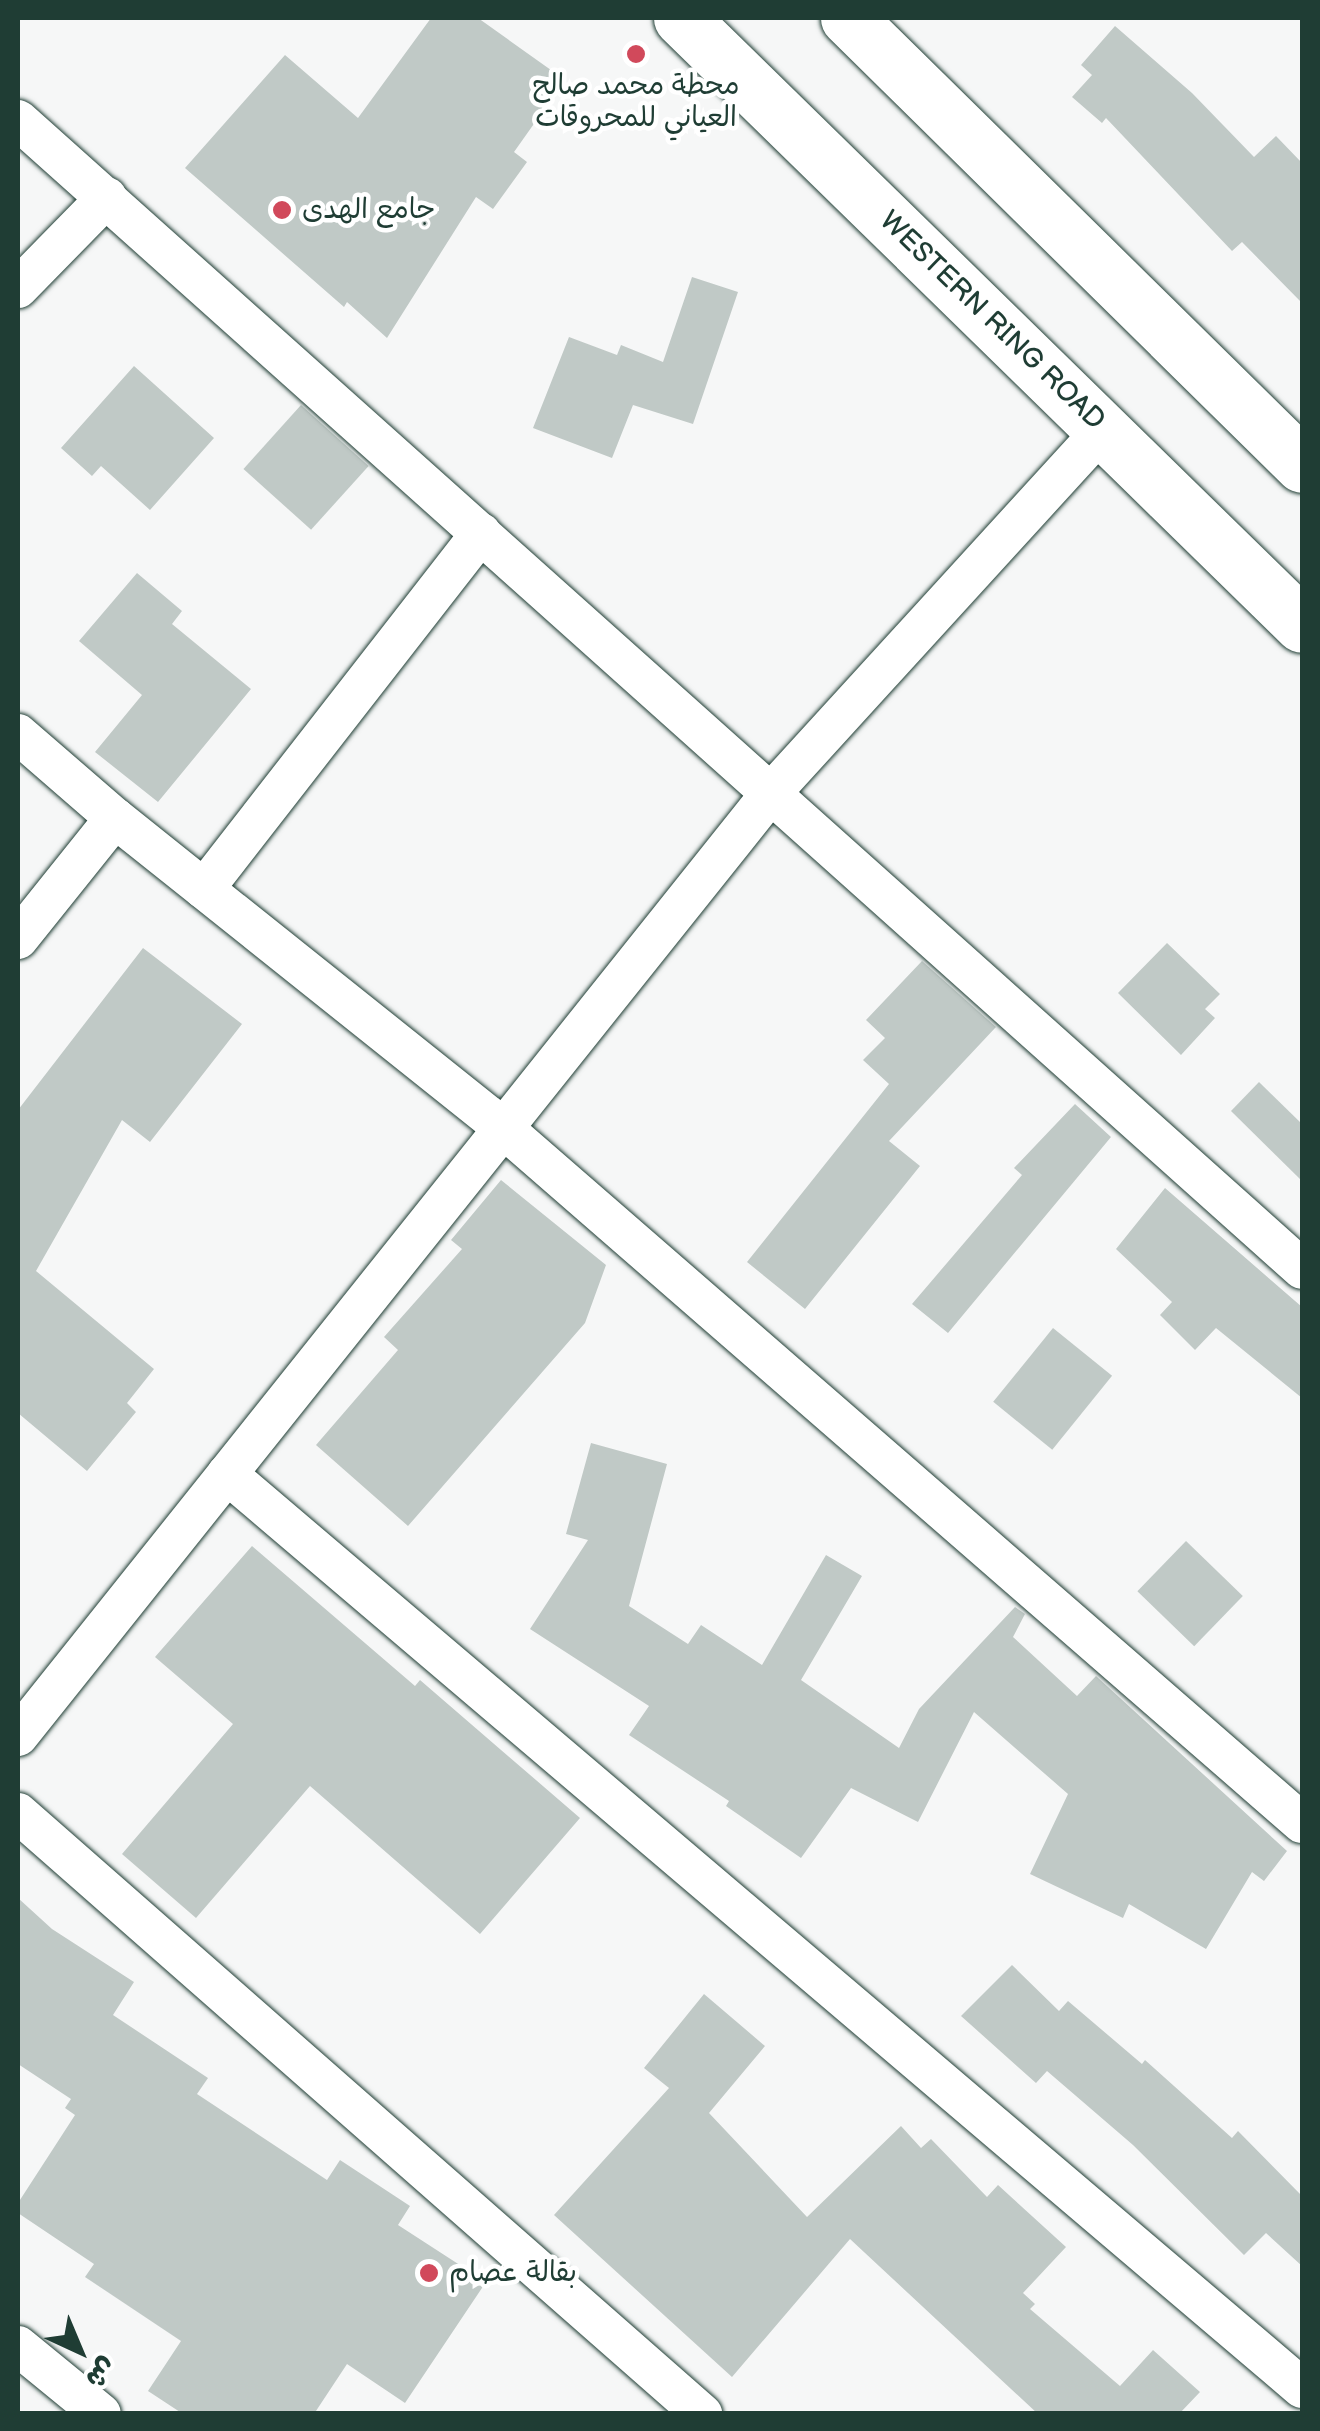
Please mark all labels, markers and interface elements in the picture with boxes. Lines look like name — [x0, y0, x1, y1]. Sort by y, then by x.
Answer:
marker: محطة محمد صالح العياني للمحروقات — [625, 43, 647, 65]
place label: محطة محمد صالح العياني للمحروقات — [532, 69, 740, 135]
place label: جامع الهدى — [302, 193, 435, 227]
marker: جامع الهدى — [271, 199, 293, 221]
street label: WESTERN RING ROAD — [872, 205, 1112, 437]
place label: بقالة عصام — [449, 2256, 577, 2290]
marker: بقالة عصام — [418, 2262, 440, 2284]
north arrow — [30, 2301, 130, 2401]
text: ش — [79, 2350, 124, 2396]

